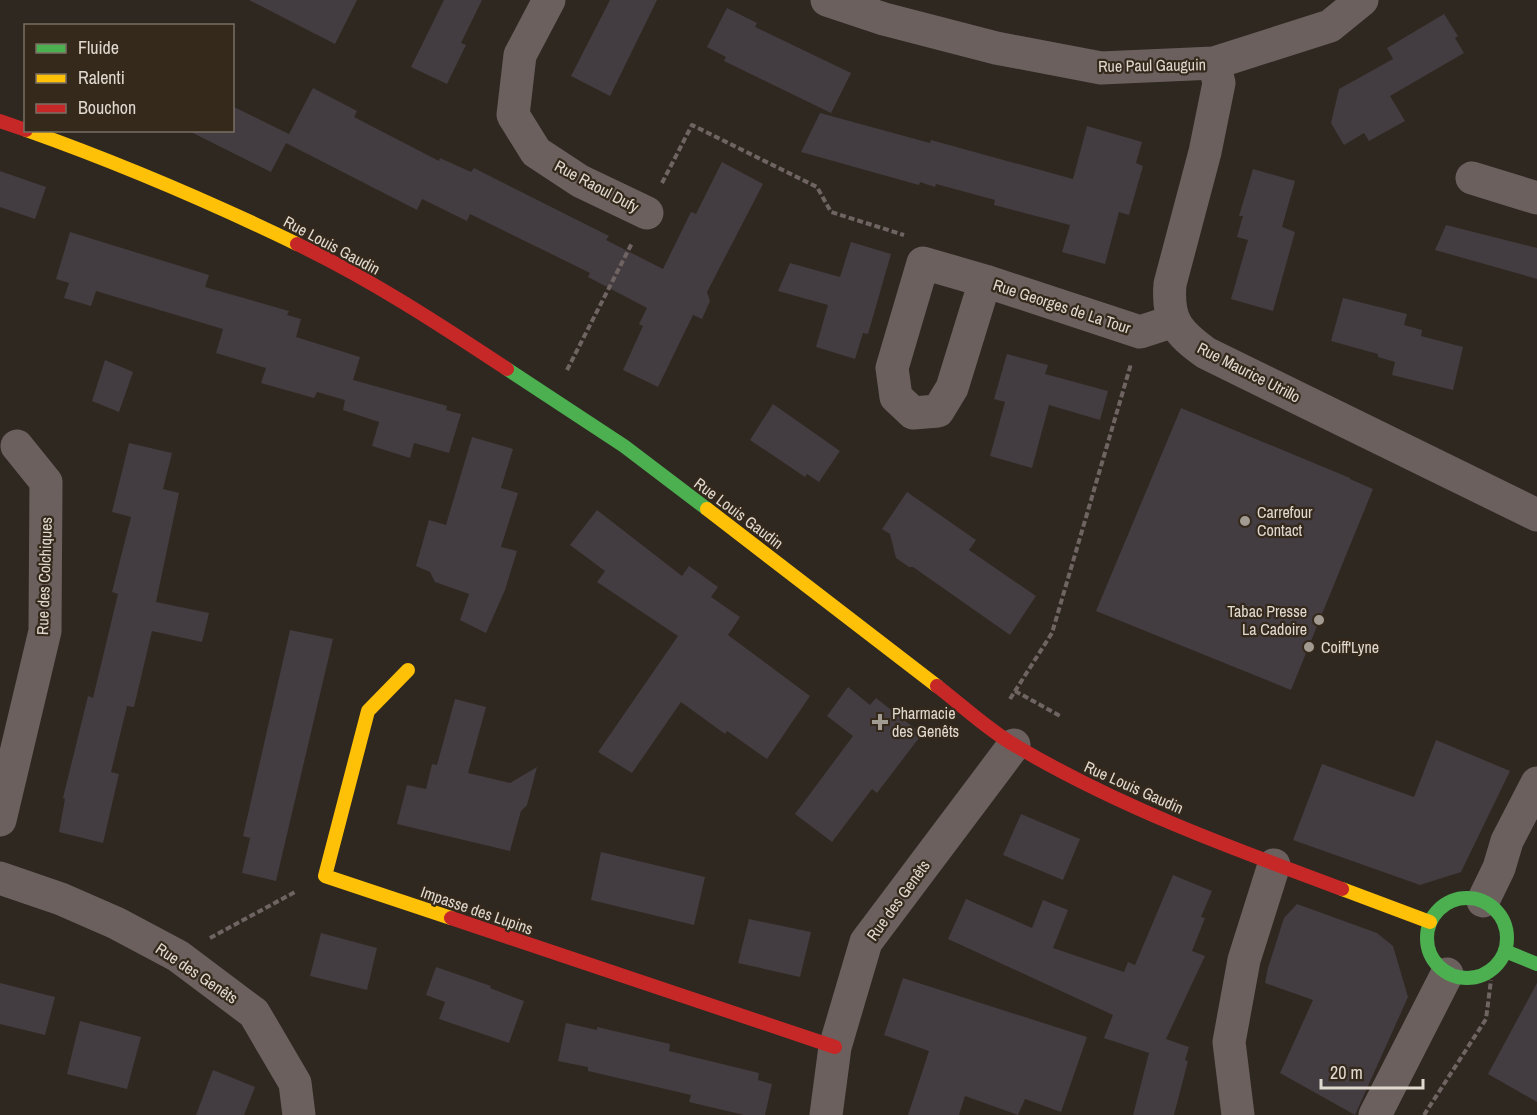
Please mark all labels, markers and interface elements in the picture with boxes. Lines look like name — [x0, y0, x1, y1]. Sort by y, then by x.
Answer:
legend — [24, 24, 234, 132]
text: Fluide — [78, 35, 119, 60]
street label: Rue Paul Gauguin — [1098, 53, 1206, 77]
text: Ralenti — [78, 65, 125, 90]
text: Bouchon — [78, 95, 136, 120]
street label: Rue Raoul Dufy — [551, 155, 643, 218]
street label: Rue Louis Gaudin — [280, 210, 384, 280]
street label: Rue Georges de La Tour — [990, 273, 1134, 339]
street label: Rue Maurice Utrillo — [1194, 337, 1304, 407]
street label: Rue Louis Gaudin — [690, 472, 788, 554]
place label: Carrefour Contact — [1257, 501, 1313, 541]
marker: Carrefour Contact — [1238, 514, 1252, 528]
street label: Rue des Colchiques — [31, 517, 57, 635]
place label: Tabac Presse La Cadoire — [1227, 600, 1307, 640]
marker: Tabac Presse La Cadoire — [1312, 613, 1326, 627]
place label: Coiff'Lyne — [1321, 636, 1379, 658]
marker: Coiff'Lyne — [1302, 640, 1316, 654]
place label: Pharmacie des Genêts — [892, 702, 959, 742]
marker: Pharmacie des Genêts — [873, 715, 887, 729]
street label: Rue Louis Gaudin — [1081, 755, 1187, 819]
street label: Rue des Genêts — [861, 855, 935, 945]
street label: Impasse des Lupins — [418, 880, 536, 940]
street label: Rue des Genêts — [152, 937, 242, 1009]
scale bar — [1321, 1052, 1423, 1090]
text: 20 m — [1330, 1060, 1363, 1085]

